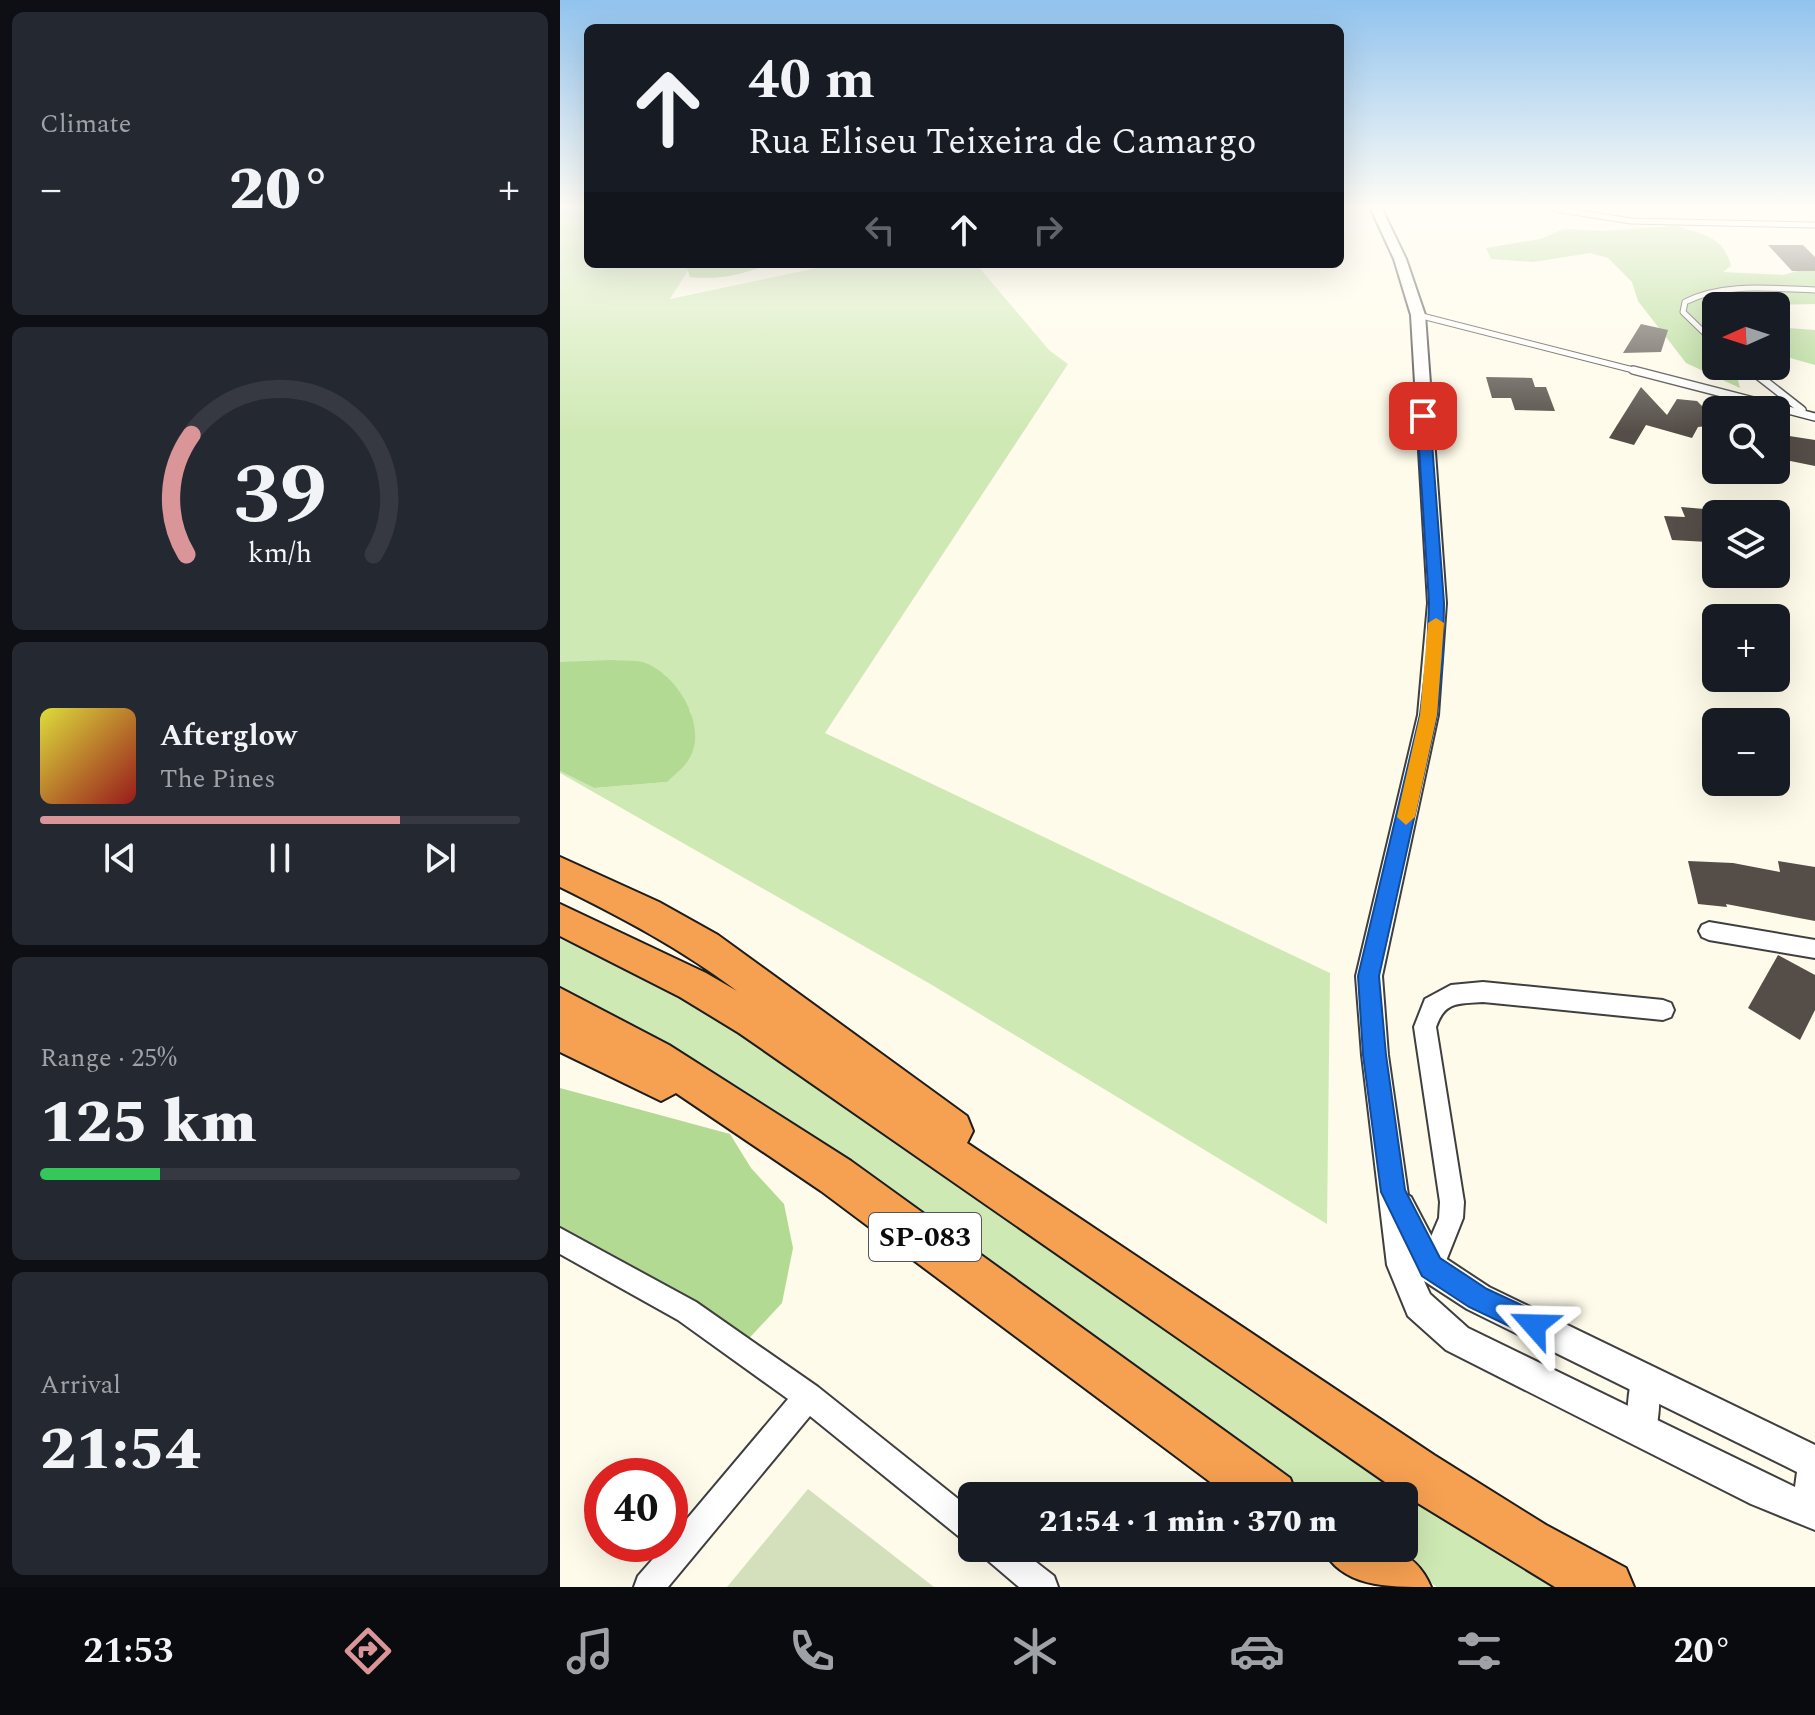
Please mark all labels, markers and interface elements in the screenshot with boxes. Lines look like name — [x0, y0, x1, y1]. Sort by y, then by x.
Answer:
text: 40 m — [748, 38, 875, 123]
icon: ahead — [616, 56, 720, 160]
text: Climate — [40, 104, 131, 144]
text: Rua Eliseu Teixeira de Camargo — [748, 115, 1256, 170]
text: 20° — [229, 144, 331, 236]
text: − — [40, 156, 62, 223]
text: + — [498, 156, 520, 223]
icon: left — [858, 208, 902, 252]
icon: ahead — [942, 208, 986, 252]
icon: right — [1026, 208, 1070, 252]
north arrow — [1702, 292, 1790, 380]
map controls — [1702, 292, 1790, 796]
pin — [1389, 382, 1457, 450]
icon: arrive — [1401, 394, 1445, 438]
button: search — [1702, 396, 1790, 484]
text: 39 — [233, 432, 327, 559]
button: layers — [1702, 500, 1790, 588]
text: km/h — [248, 532, 312, 575]
button: + — [1702, 604, 1790, 692]
button: − — [1702, 708, 1790, 796]
text: Afterglow — [160, 713, 297, 759]
text: The Pines — [160, 759, 275, 799]
icon: previous — [98, 836, 142, 880]
icon: pause — [258, 836, 302, 880]
icon: next — [418, 836, 462, 880]
text: Range · 25% — [40, 1038, 177, 1078]
text: 125 km — [40, 1077, 257, 1169]
road number: SP-083 — [869, 1213, 981, 1261]
position arrow — [1492, 1283, 1576, 1367]
text: Arrival — [40, 1365, 121, 1405]
text: 21:54 — [40, 1404, 201, 1496]
speed limit sign: 40 — [584, 1458, 688, 1562]
text: 21:54 · 1 min · 370 m — [1039, 1499, 1337, 1545]
icon: directions — [340, 1623, 396, 1679]
icon: music — [562, 1623, 618, 1679]
icon: phone — [784, 1623, 840, 1679]
icon: climate — [1007, 1623, 1063, 1679]
icon: car — [1229, 1623, 1285, 1679]
icon: filters — [1451, 1623, 1507, 1679]
text: 21:53 — [83, 1624, 174, 1679]
text: 20° — [1673, 1624, 1732, 1679]

